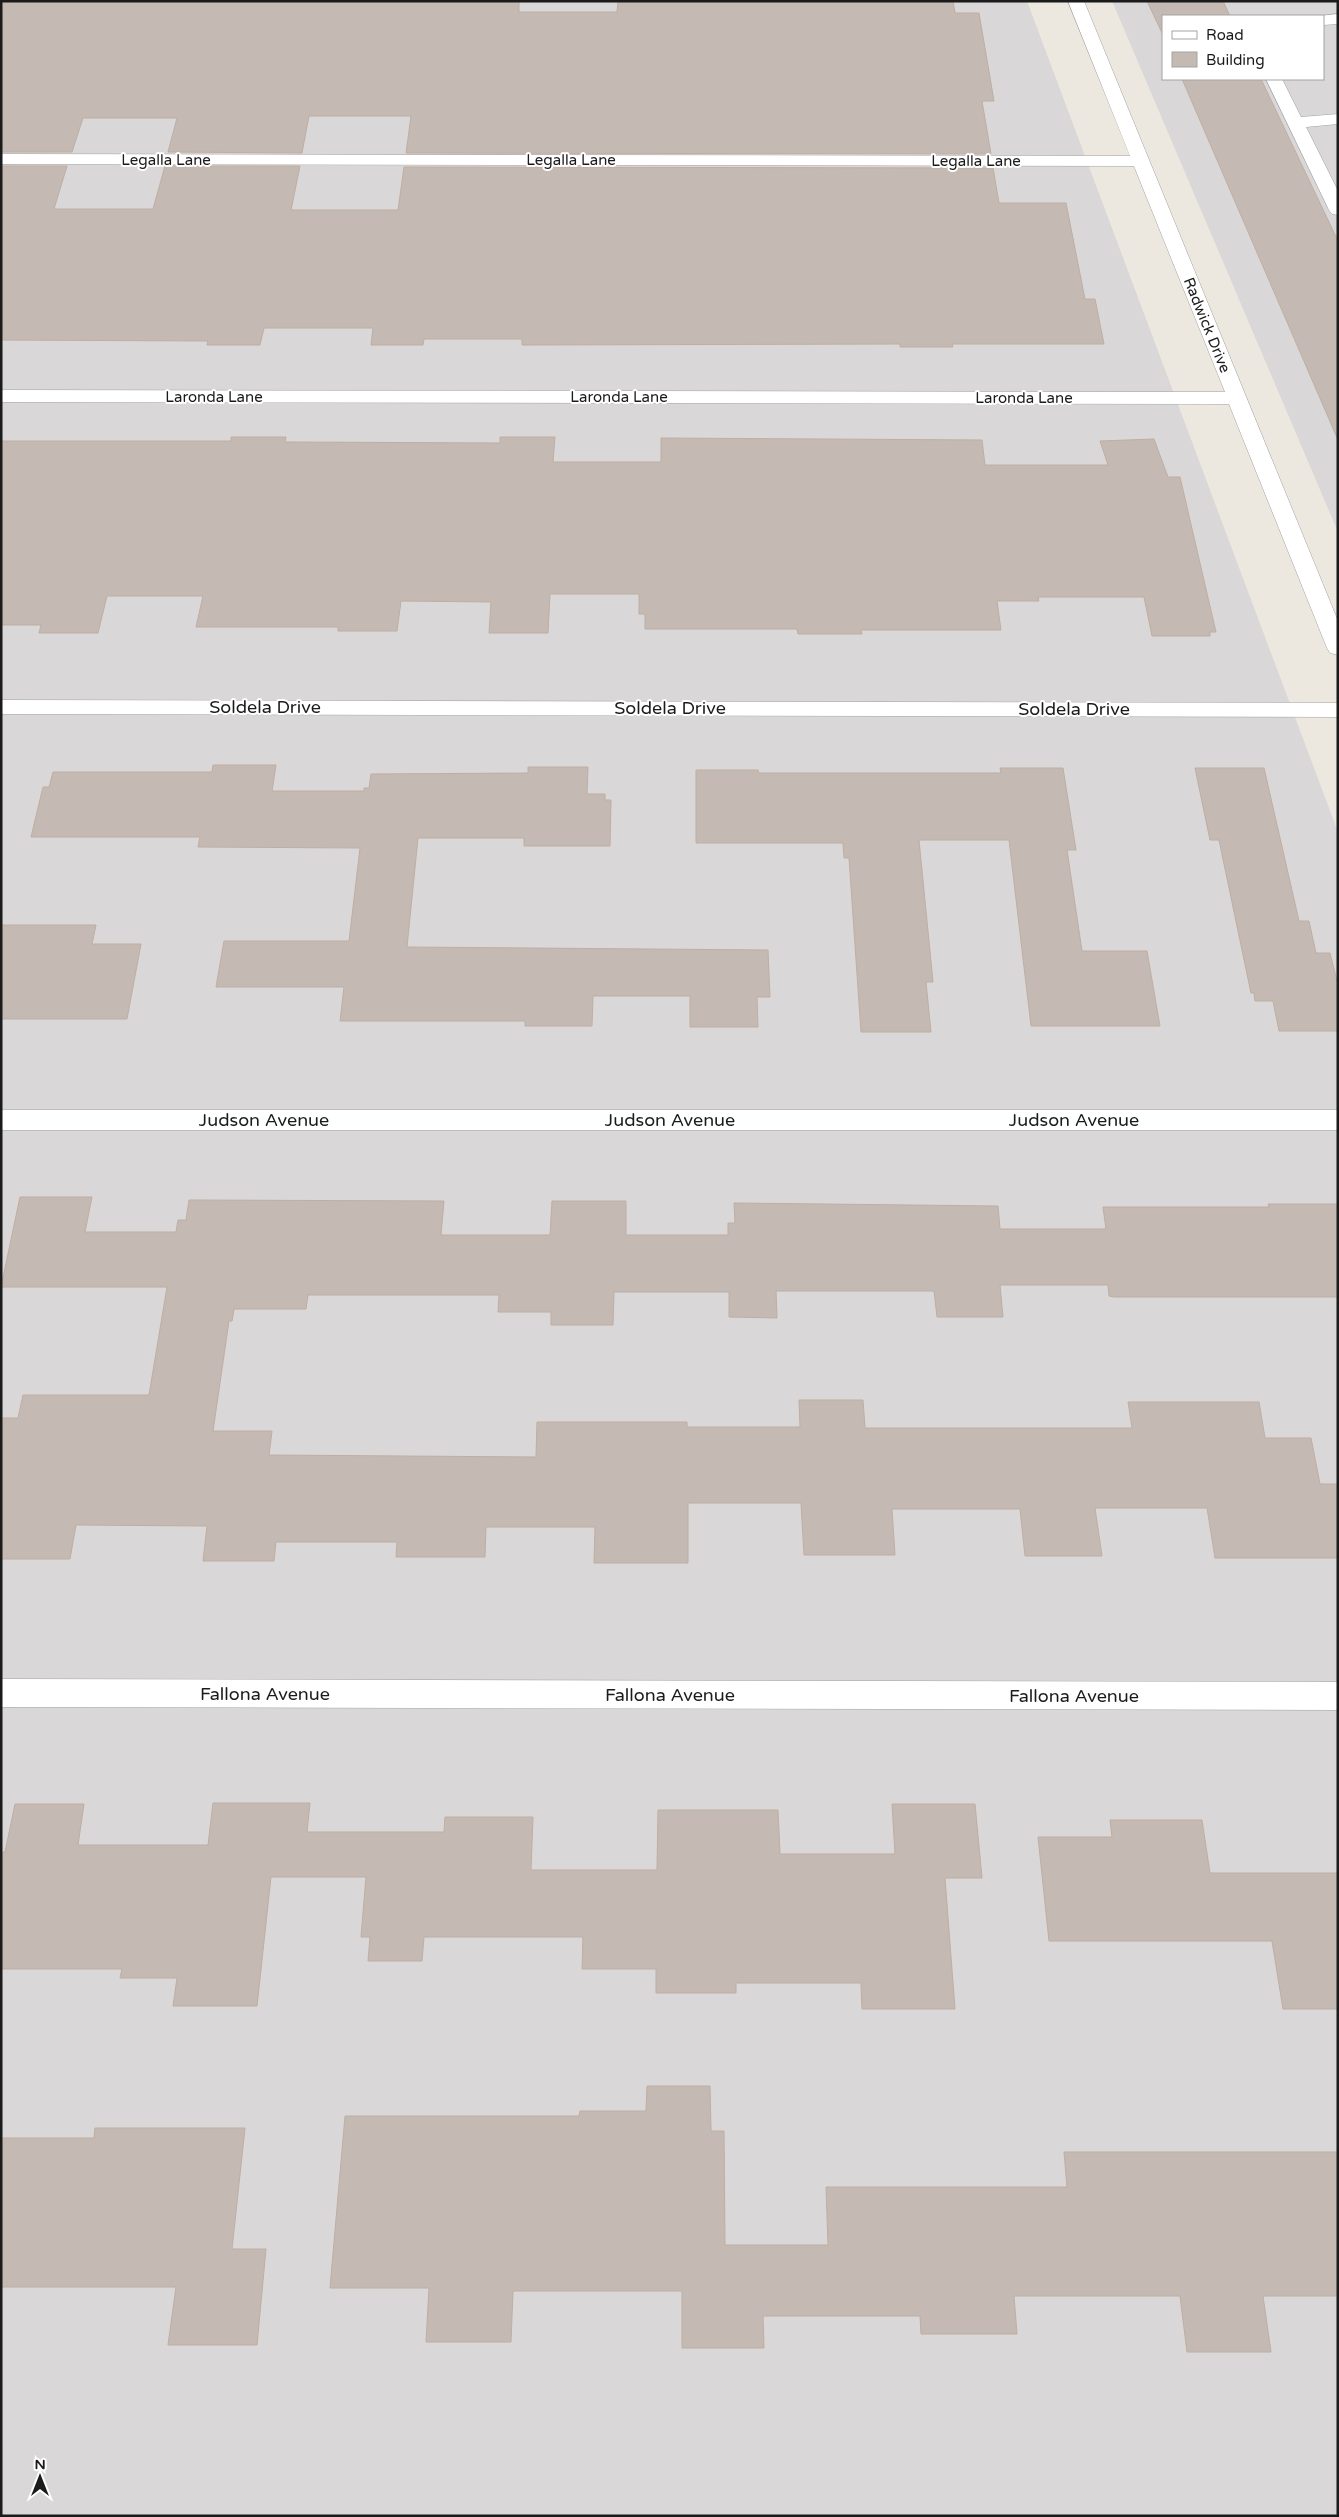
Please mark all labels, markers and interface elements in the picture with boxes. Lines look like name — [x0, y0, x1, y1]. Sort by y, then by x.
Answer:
legend — [1162, 15, 1324, 80]
text: Road — [1206, 26, 1244, 44]
text: Building — [1206, 51, 1265, 69]
street label: Legalla Lane — [121, 151, 211, 169]
street label: Legalla Lane — [526, 151, 616, 169]
street label: Legalla Lane — [931, 152, 1021, 170]
street label: Radwick Drive — [1180, 275, 1234, 375]
street label: Laronda Lane — [165, 388, 263, 406]
street label: Laronda Lane — [570, 388, 668, 406]
street label: Laronda Lane — [975, 389, 1073, 407]
street label: Soldela Drive — [209, 696, 321, 718]
street label: Soldela Drive — [614, 697, 726, 719]
street label: Soldela Drive — [1018, 698, 1130, 720]
street label: Judson Avenue — [199, 1109, 329, 1131]
street label: Judson Avenue — [605, 1109, 735, 1131]
street label: Judson Avenue — [1009, 1109, 1139, 1131]
street label: Fallona Avenue — [200, 1683, 330, 1705]
street label: Fallona Avenue — [605, 1684, 735, 1706]
street label: Fallona Avenue — [1009, 1685, 1139, 1707]
north arrow — [15, 2452, 65, 2502]
text: N — [34, 2456, 46, 2473]

